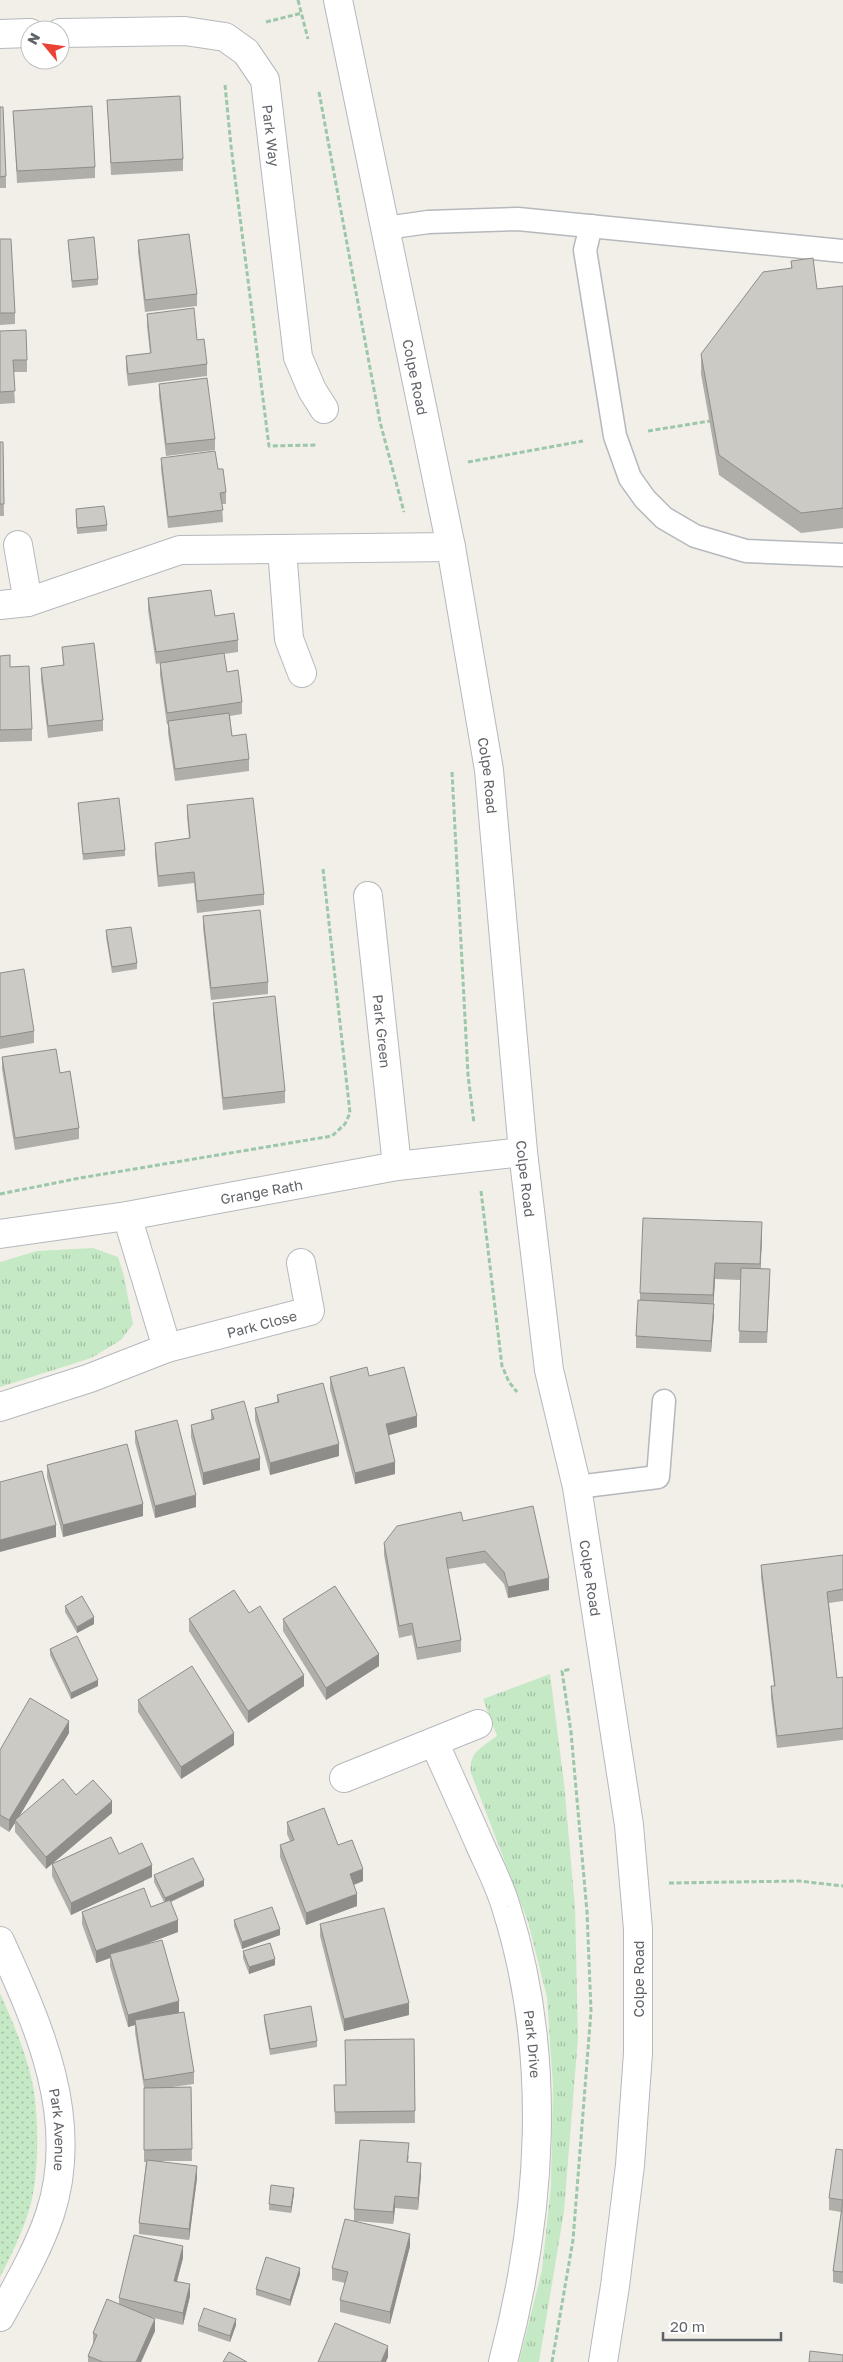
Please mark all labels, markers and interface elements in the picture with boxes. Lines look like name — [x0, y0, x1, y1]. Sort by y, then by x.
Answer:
north arrow — [20, 20, 70, 70]
text: N — [23, 30, 43, 47]
street label: Park Way — [259, 104, 284, 168]
street label: Colpe Road — [400, 338, 432, 416]
street label: Colpe Road — [475, 736, 501, 814]
street label: Park Green — [370, 994, 395, 1069]
street label: Colpe Road — [513, 1140, 539, 1218]
street label: Grange Rath — [219, 1175, 304, 1207]
street label: Park Close — [225, 1306, 299, 1341]
street label: Colpe Road — [577, 1538, 605, 1617]
street label: Colpe Road — [630, 1941, 647, 2017]
street label: Park Drive — [521, 2009, 545, 2079]
street label: Park Avenue — [46, 2087, 69, 2172]
scale bar — [663, 2310, 780, 2342]
text: 20 m — [670, 2317, 705, 2335]

